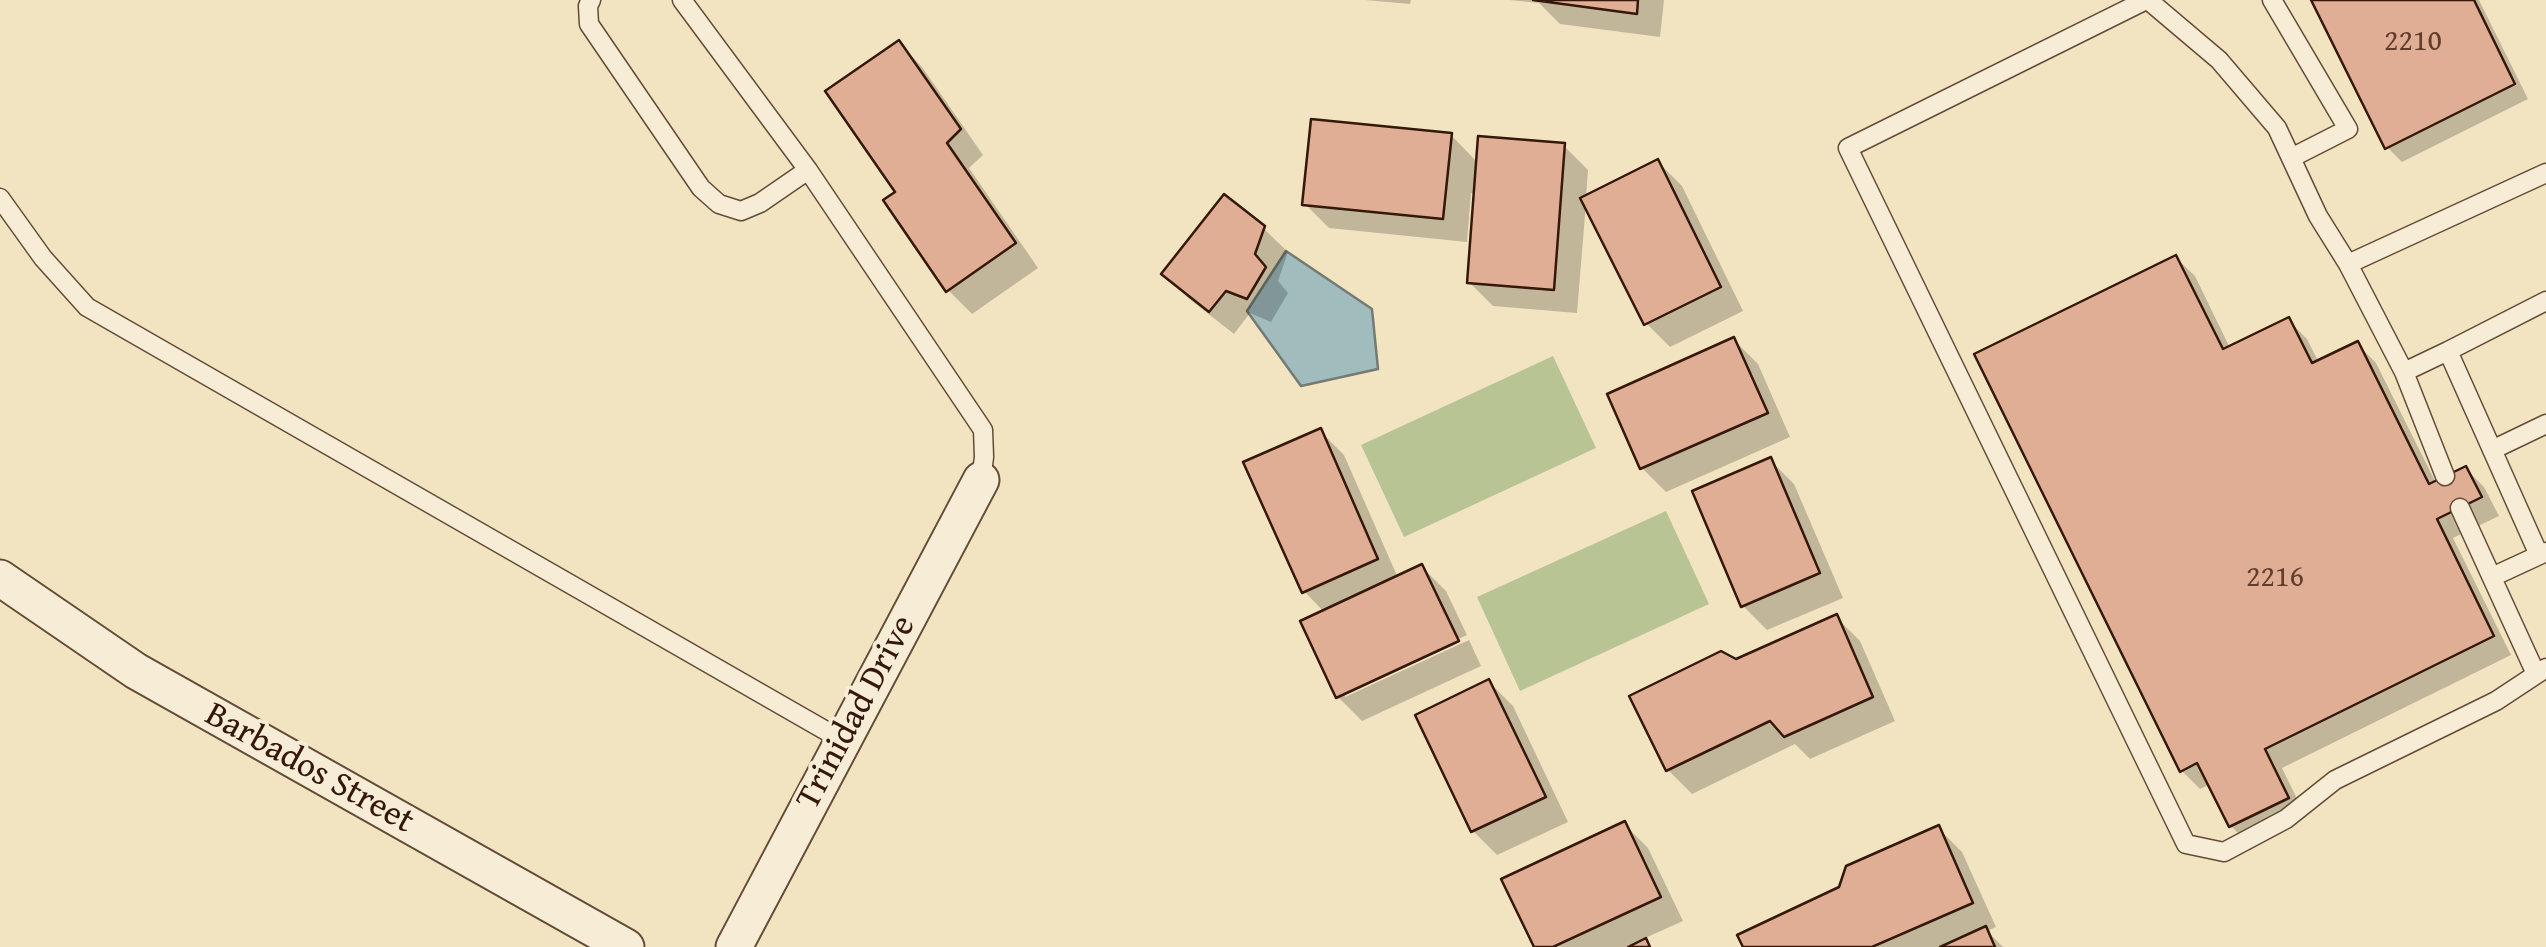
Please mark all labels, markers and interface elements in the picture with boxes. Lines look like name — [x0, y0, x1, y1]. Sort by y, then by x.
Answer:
house number: 2210 — [2384, 24, 2442, 60]
house number: 2216 — [2246, 560, 2304, 596]
street label: Trinidad Drive — [788, 609, 926, 817]
street label: Barbados Street — [197, 694, 421, 844]

